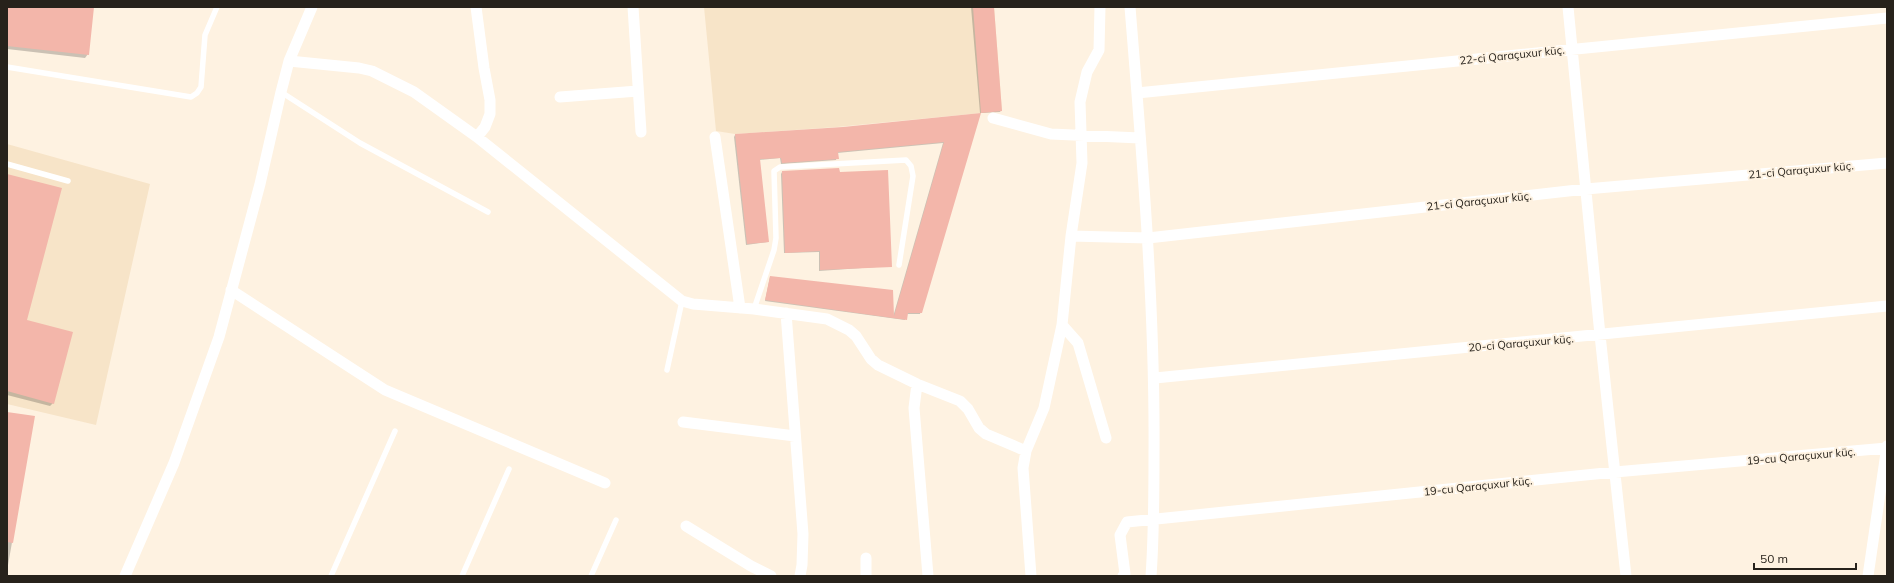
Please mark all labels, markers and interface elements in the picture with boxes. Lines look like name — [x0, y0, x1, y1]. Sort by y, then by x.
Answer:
street label: 22-ci Qaraçuxur küç. — [1459, 43, 1565, 67]
street label: 21-ci Qaraçuxur küç. — [1748, 158, 1854, 182]
street label: 21-ci Qaraçuxur küç. — [1426, 189, 1532, 213]
street label: 20-ci Qaraçuxur küç. — [1468, 331, 1574, 355]
street label: 19-cu Qaraçuxur küç. — [1746, 444, 1856, 468]
street label: 19-cu Qaraçuxur küç. — [1423, 473, 1533, 499]
scale bar — [1754, 545, 1856, 571]
text: 50 m — [1760, 551, 1788, 566]

